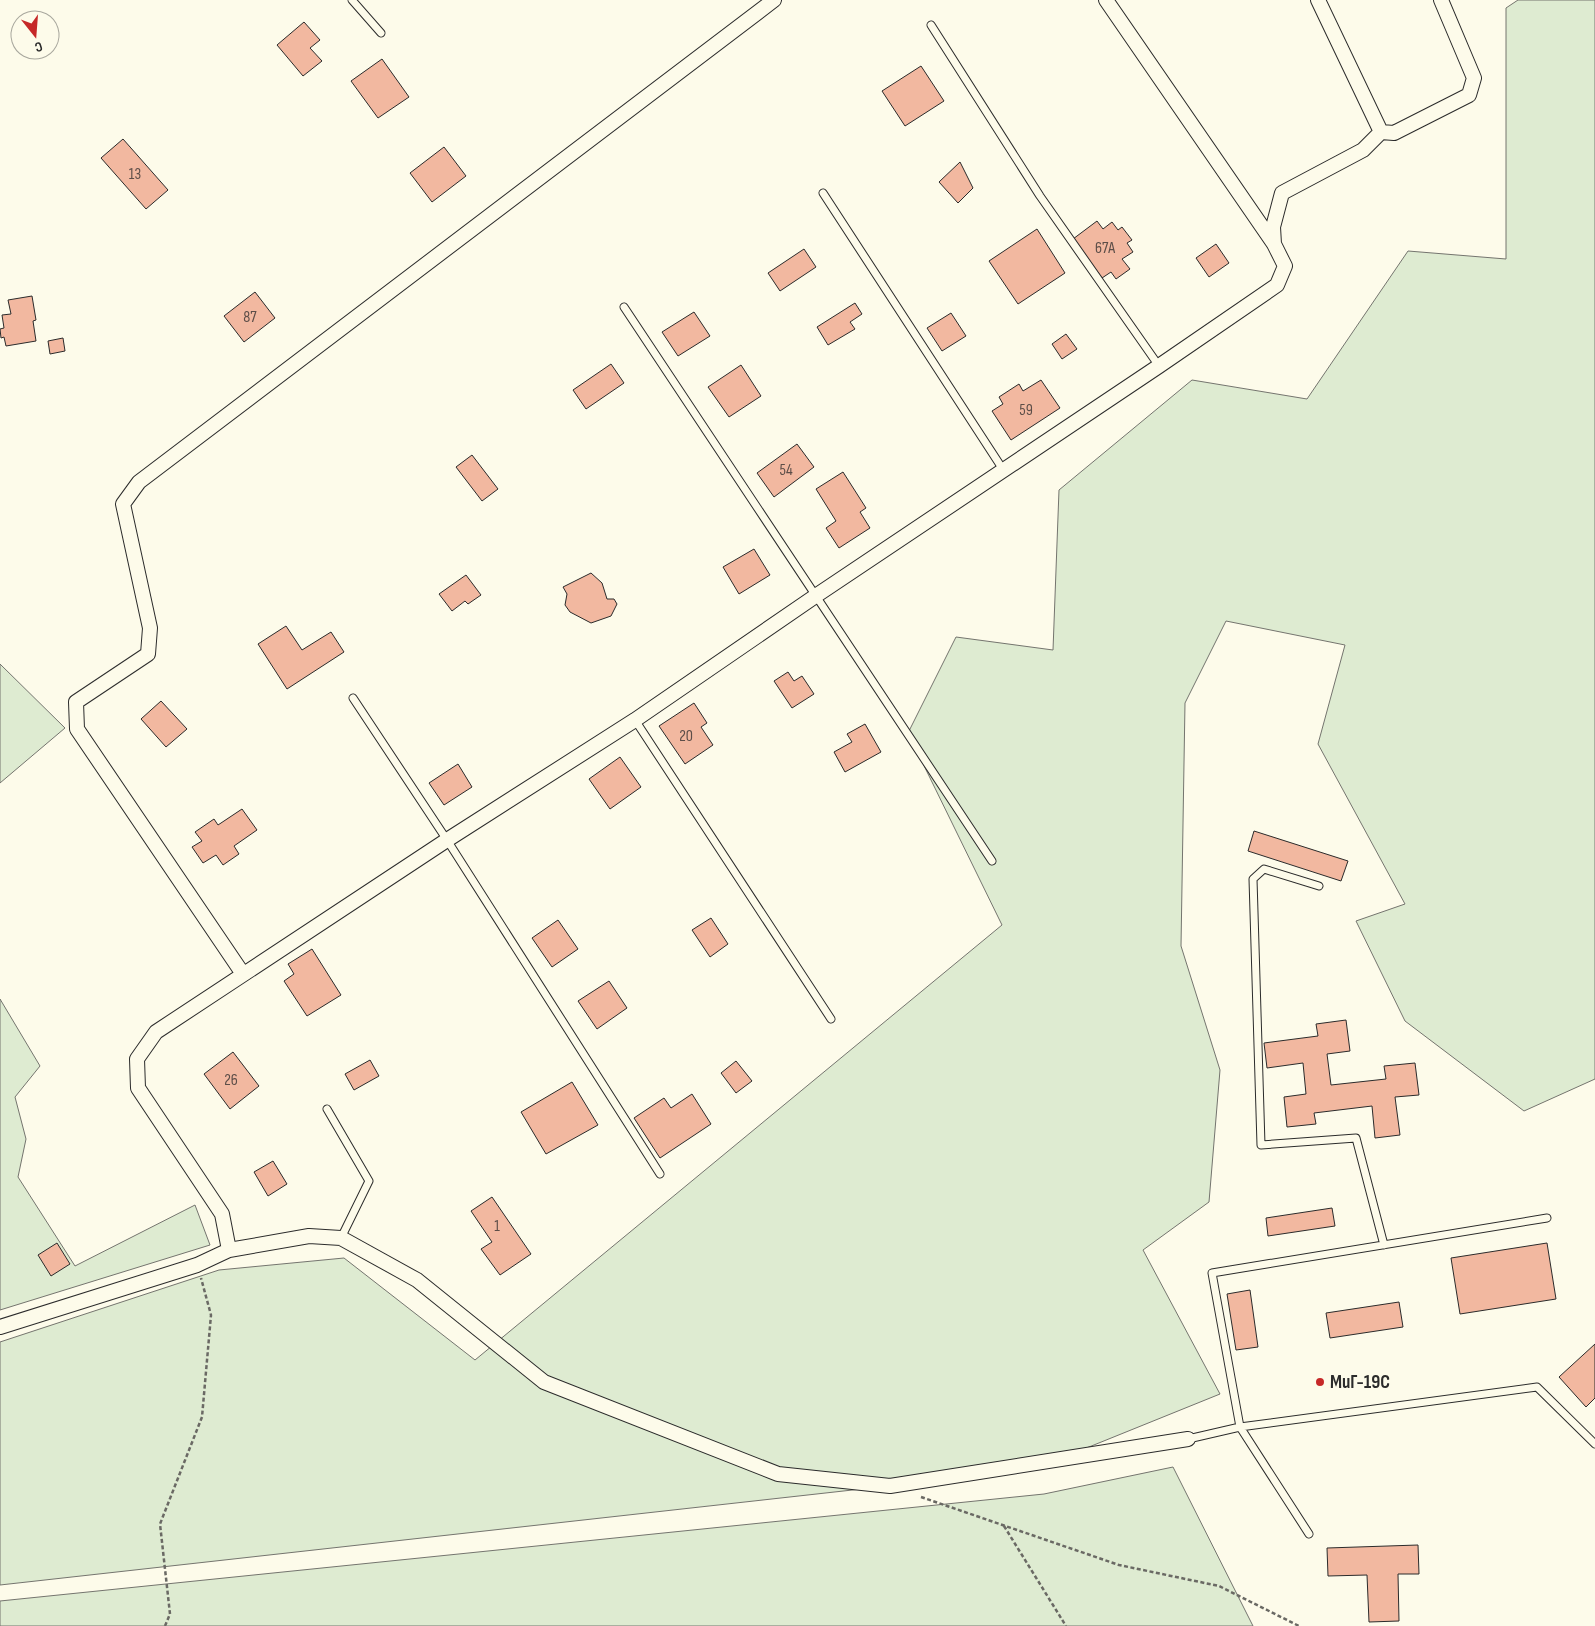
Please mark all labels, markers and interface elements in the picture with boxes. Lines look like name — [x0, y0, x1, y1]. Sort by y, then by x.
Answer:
north arrow — [10, 10, 60, 60]
text: С — [33, 38, 45, 56]
house number: 13 — [129, 165, 141, 184]
house number: 67А — [1095, 239, 1115, 258]
house number: 87 — [243, 308, 257, 327]
house number: 59 — [1019, 401, 1033, 420]
house number: 54 — [779, 461, 793, 480]
house number: 20 — [679, 727, 693, 746]
house number: 26 — [224, 1071, 238, 1090]
house number: 1 — [494, 1217, 500, 1236]
place label: МиГ-19С — [1330, 1371, 1390, 1394]
marker: МиГ-19С — [1314, 1376, 1326, 1388]

